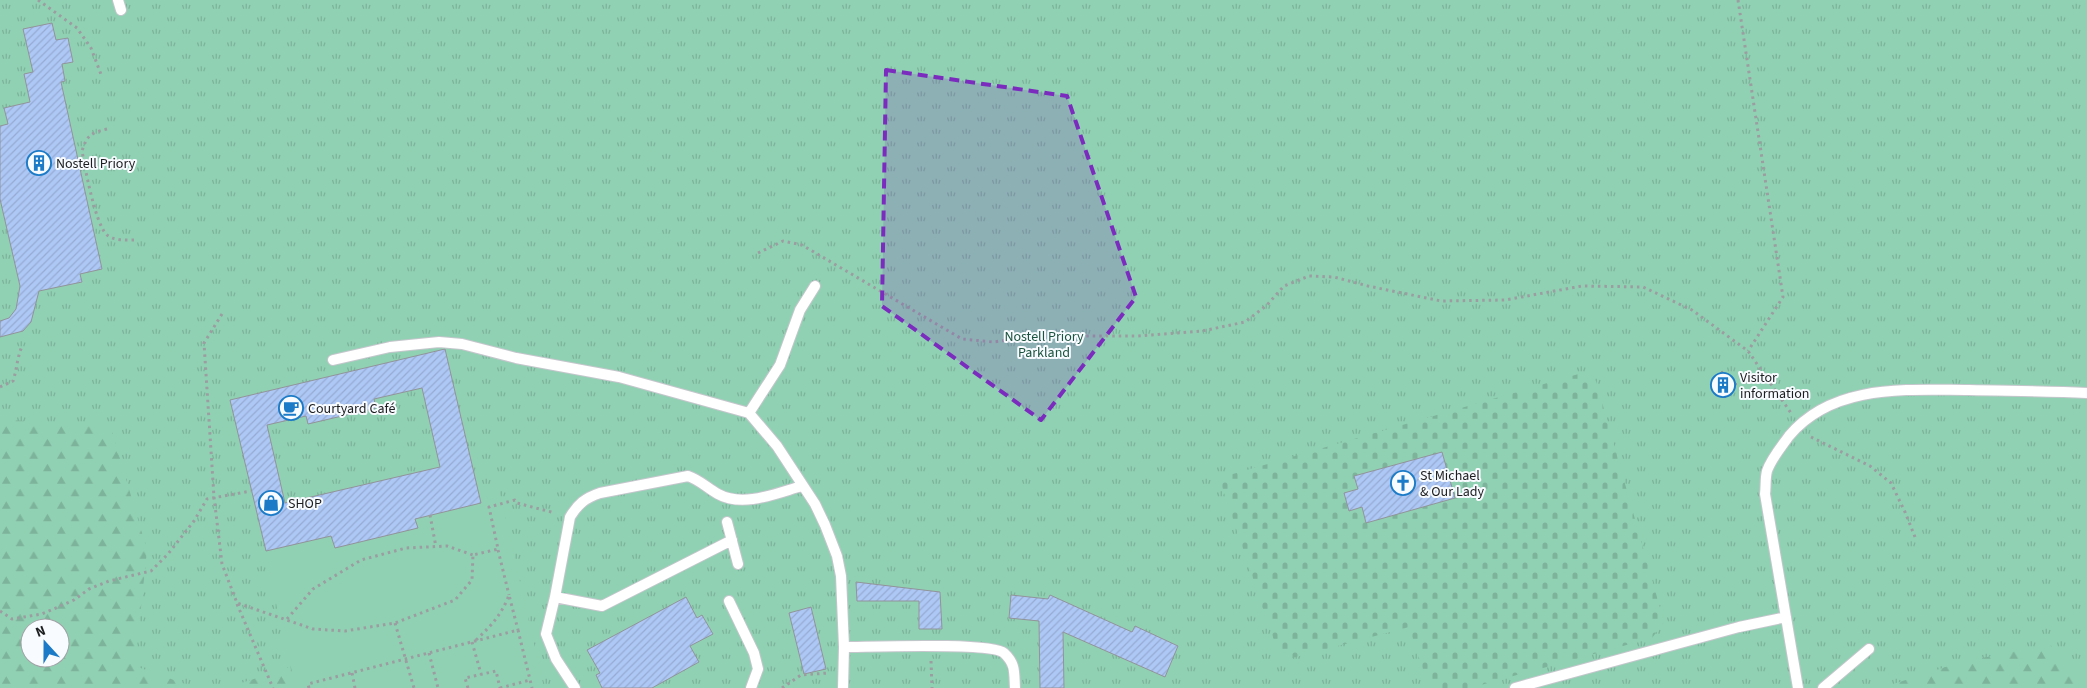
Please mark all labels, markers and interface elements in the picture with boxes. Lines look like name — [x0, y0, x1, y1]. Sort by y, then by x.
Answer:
building icon: Nostell Priory — [26, 150, 52, 176]
place label: Nostell Priory — [56, 154, 136, 174]
park label: Nostell Priory Parkland — [1004, 327, 1084, 363]
place label: Visitor information — [1740, 368, 1809, 404]
building icon: Visitor information — [1710, 372, 1736, 398]
cafe icon: Courtyard Café — [278, 395, 304, 421]
place label: Courtyard Café — [308, 399, 395, 419]
place label: St Michael & Our Lady — [1420, 466, 1485, 502]
church icon: St Michael & Our Lady — [1390, 470, 1416, 496]
shop icon: SHOP — [258, 490, 284, 516]
place label: SHOP — [288, 494, 322, 514]
north arrow — [20, 618, 70, 668]
text: N — [33, 621, 49, 643]

